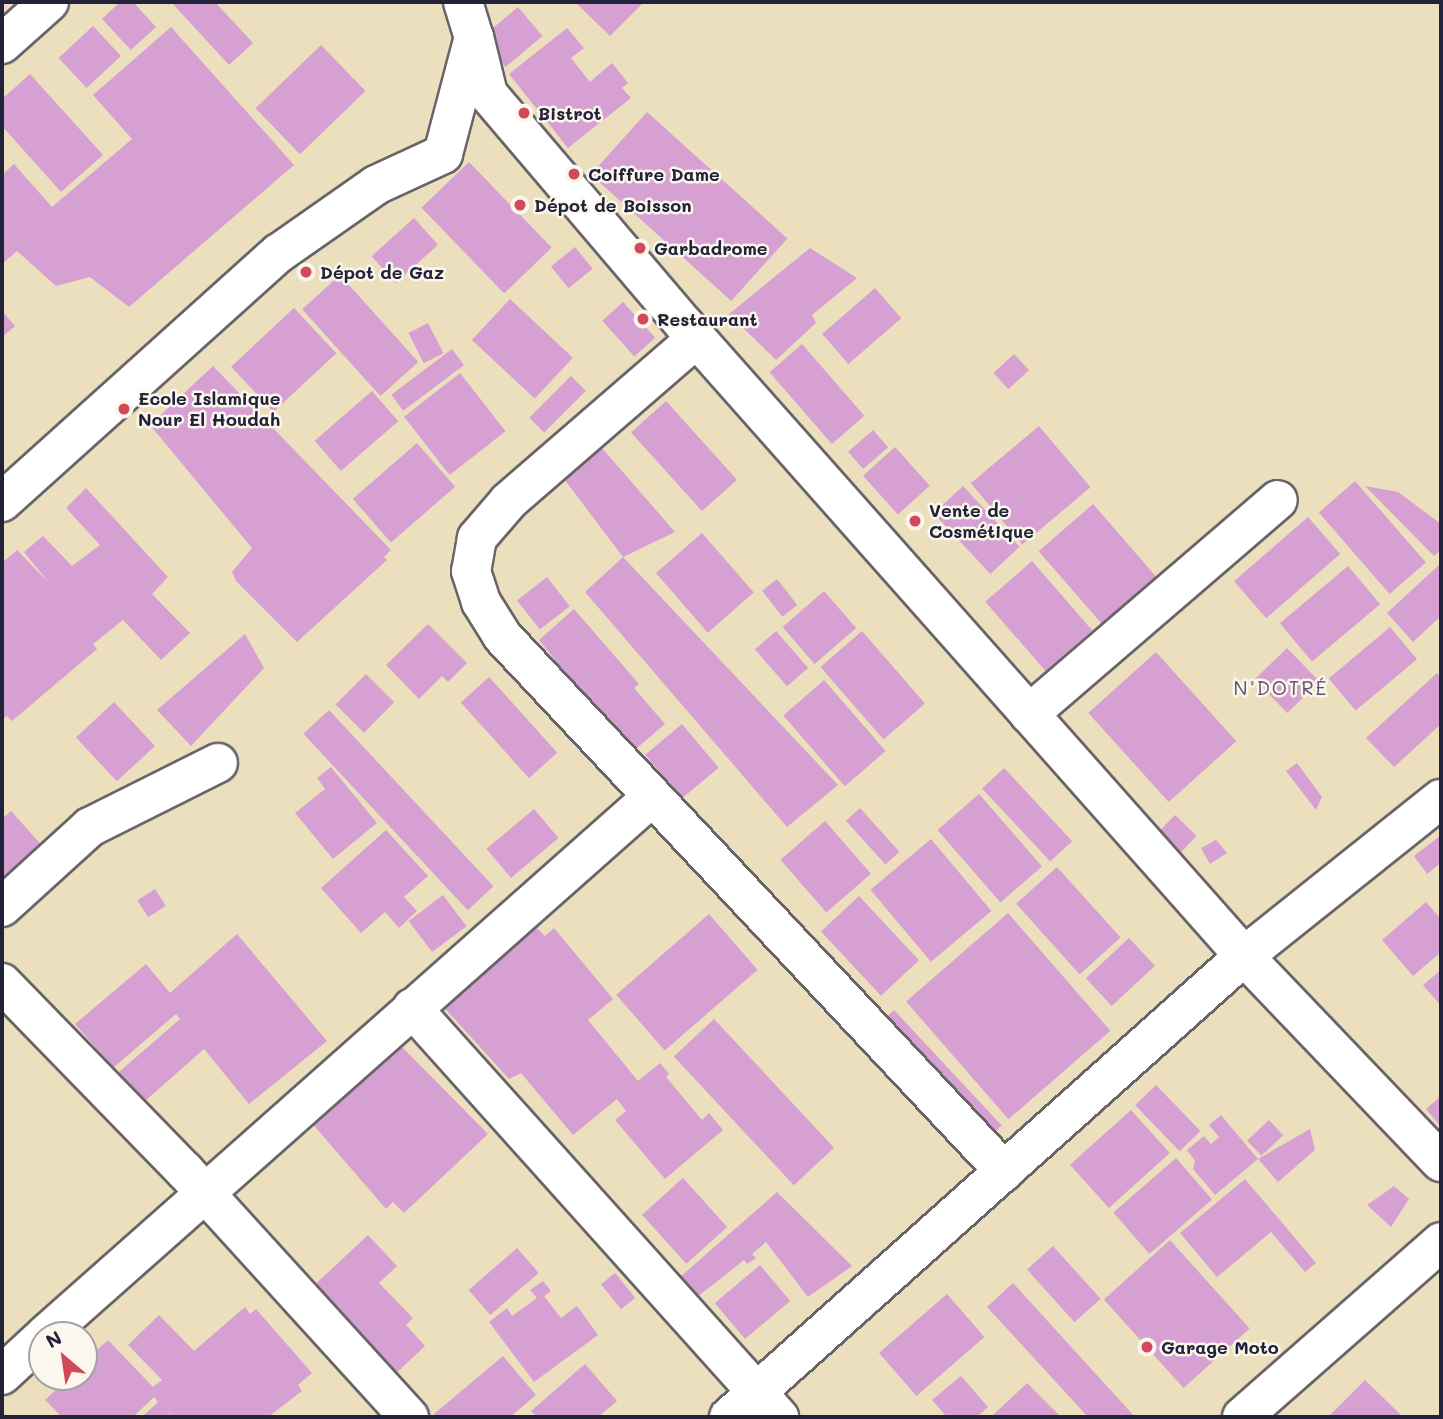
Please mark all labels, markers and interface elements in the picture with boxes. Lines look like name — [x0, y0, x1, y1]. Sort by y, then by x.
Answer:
place label: Bistrot — [538, 102, 602, 124]
marker: Bistrot — [516, 105, 532, 121]
place label: Coiffure Dame — [588, 163, 720, 185]
marker: Coiffure Dame — [566, 166, 582, 182]
place label: Dépot de Boisson — [534, 194, 692, 216]
marker: Dépot de Boisson — [512, 197, 528, 213]
place label: Garbadrome — [654, 237, 768, 259]
marker: Garbadrome — [632, 240, 648, 256]
place label: Dépot de Gaz — [320, 261, 444, 283]
marker: Dépot de Gaz — [298, 264, 314, 280]
place label: Restaurant — [657, 308, 757, 330]
marker: Restaurant — [635, 311, 651, 327]
place label: Ecole Islamique Nour El Houdah — [138, 388, 280, 430]
marker: Ecole Islamique Nour El Houdah — [116, 401, 132, 417]
place label: Vente de Cosmétique — [929, 500, 1034, 542]
marker: Vente de Cosmétique — [907, 513, 923, 529]
district label: N’DOTRÉ — [1234, 677, 1328, 699]
north arrow — [28, 1321, 98, 1391]
text: N — [41, 1325, 66, 1353]
place label: Garage Moto — [1161, 1336, 1279, 1358]
marker: Garage Moto — [1139, 1339, 1155, 1355]

